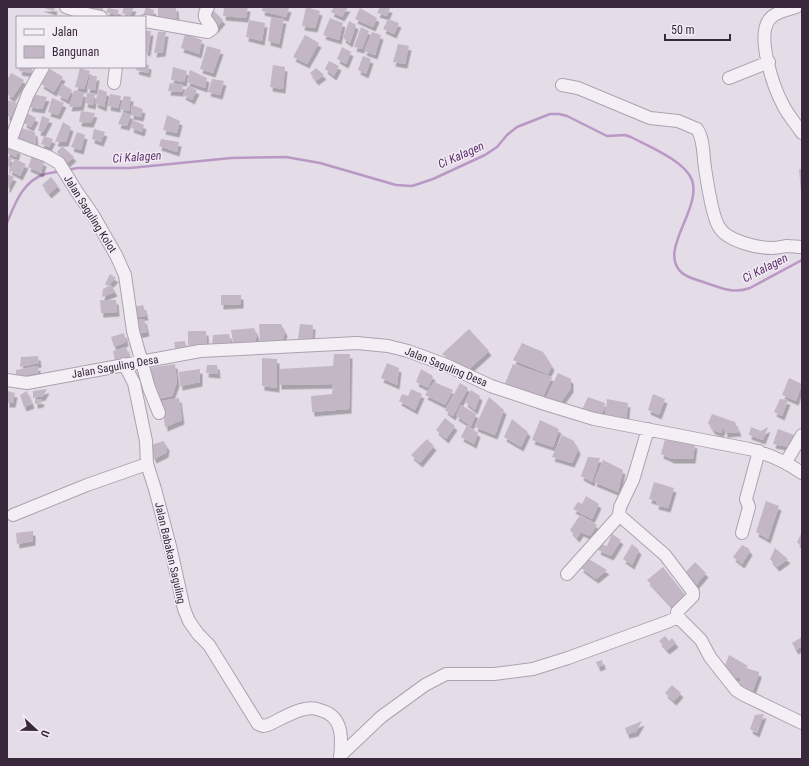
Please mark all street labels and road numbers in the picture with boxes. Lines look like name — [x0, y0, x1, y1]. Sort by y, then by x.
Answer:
street label: Jalan Saguling Kolot — [61, 173, 119, 255]
street label: Jalan Saguling Desa — [403, 344, 489, 390]
street label: Jalan Saguling Desa — [71, 353, 159, 381]
street label: Jalan Babakan Saguling — [152, 501, 188, 605]

